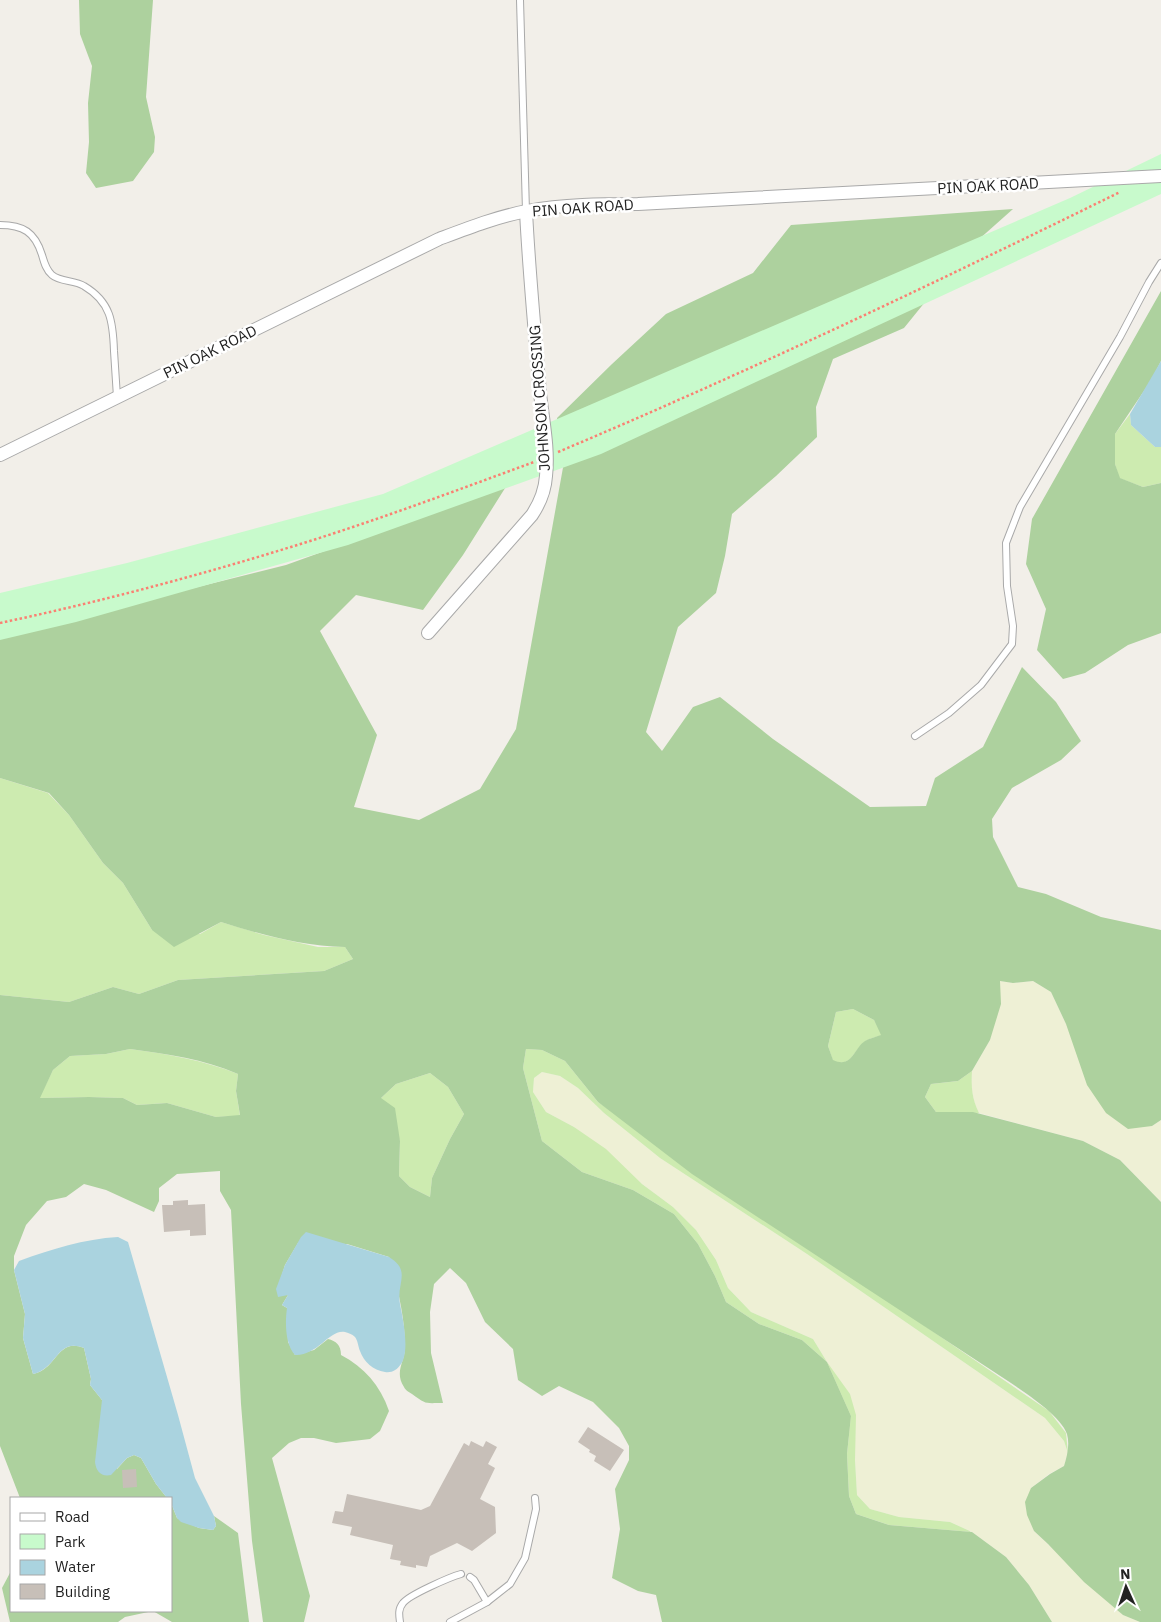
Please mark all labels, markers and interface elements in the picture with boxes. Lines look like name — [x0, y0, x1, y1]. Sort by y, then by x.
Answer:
street label: PIN OAK ROAD — [937, 173, 1039, 198]
street label: PIN OAK ROAD — [532, 194, 634, 221]
street label: PIN OAK ROAD — [160, 321, 260, 382]
street label: JOHNSON CROSSING — [525, 324, 554, 472]
legend — [10, 1497, 172, 1612]
text: Road — [55, 1507, 90, 1526]
text: Park — [55, 1532, 85, 1551]
text: Water — [55, 1557, 96, 1576]
north arrow — [1101, 1562, 1151, 1612]
text: N — [1120, 1565, 1131, 1583]
text: Building — [55, 1582, 110, 1601]

